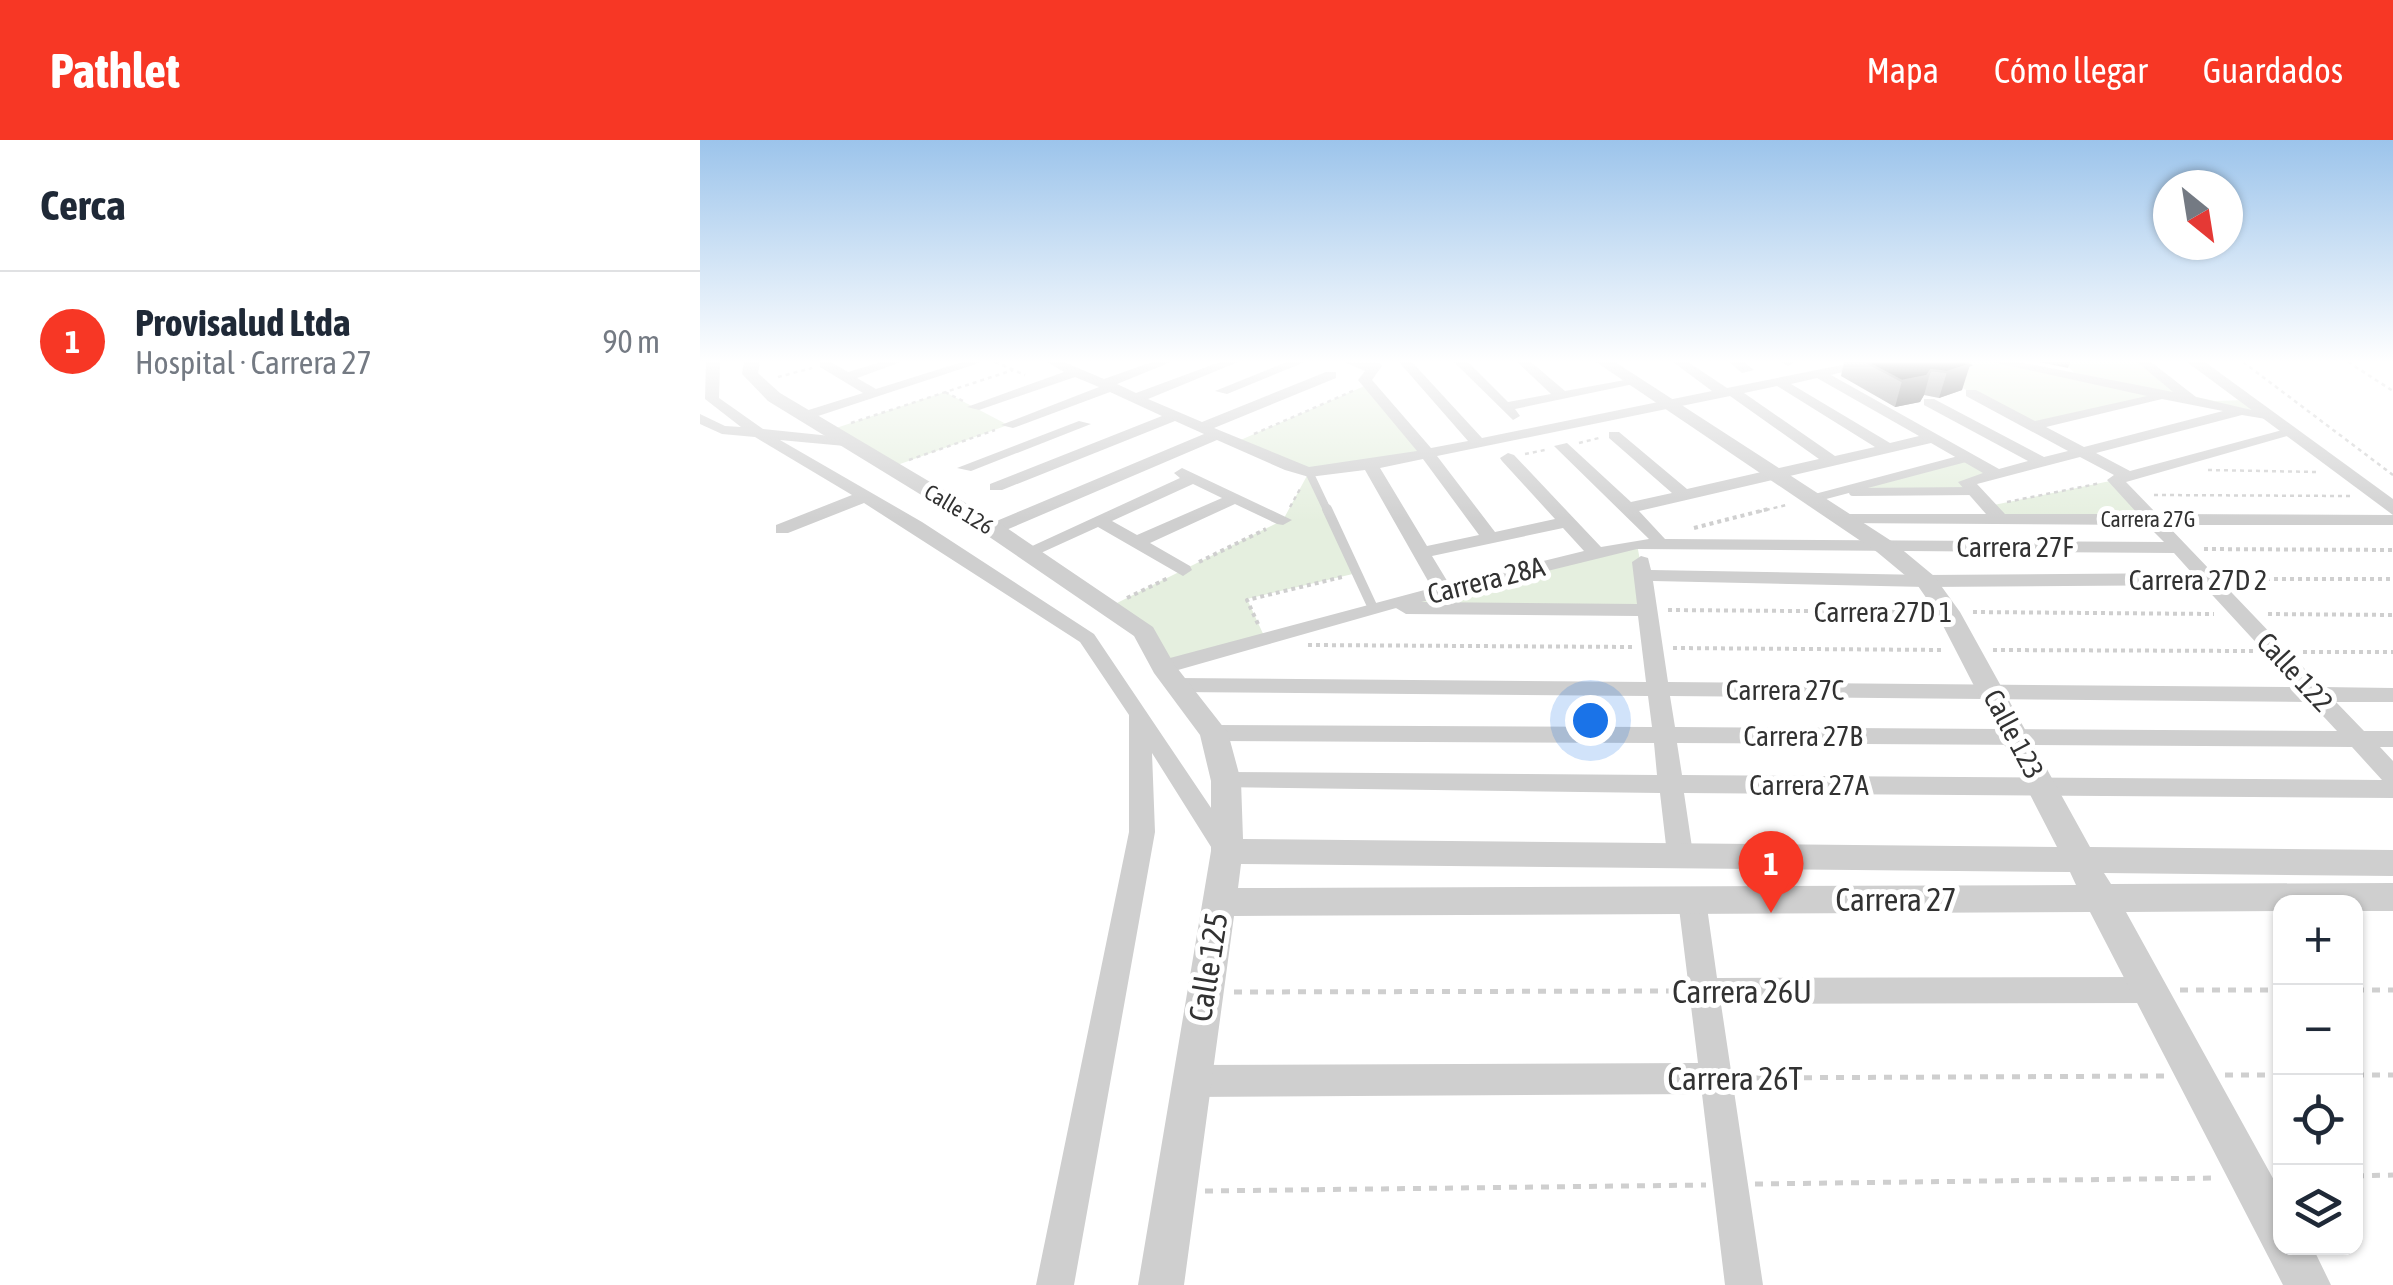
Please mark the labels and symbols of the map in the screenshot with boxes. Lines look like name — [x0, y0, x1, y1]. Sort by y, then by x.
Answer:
north arrow — [2153, 170, 2243, 260]
street label: Calle 126 — [920, 478, 998, 540]
street label: Carrera 27G — [2101, 506, 2195, 532]
street label: Carrera 27F — [1956, 531, 2074, 563]
street label: Carrera 28A — [1424, 550, 1548, 610]
street label: Carrera 27D 2 — [2129, 564, 2267, 596]
street label: Carrera 27D 1 — [1814, 596, 1952, 628]
street label: Calle 122 — [2250, 626, 2340, 718]
street label: Carrera 27C — [1726, 674, 1845, 706]
street label: Calle 123 — [1977, 684, 2051, 784]
your location — [1565, 695, 1616, 746]
street label: Carrera 27B — [1743, 720, 1863, 752]
street label: Carrera 27A — [1749, 769, 1869, 801]
pin: 1 — [1738, 830, 1804, 913]
street label: Carrera 27 — [1836, 881, 1956, 918]
street label: Calle 125 — [1181, 910, 1235, 1024]
street label: Carrera 26U — [1672, 973, 1812, 1010]
street label: Carrera 26T — [1668, 1060, 1802, 1097]

